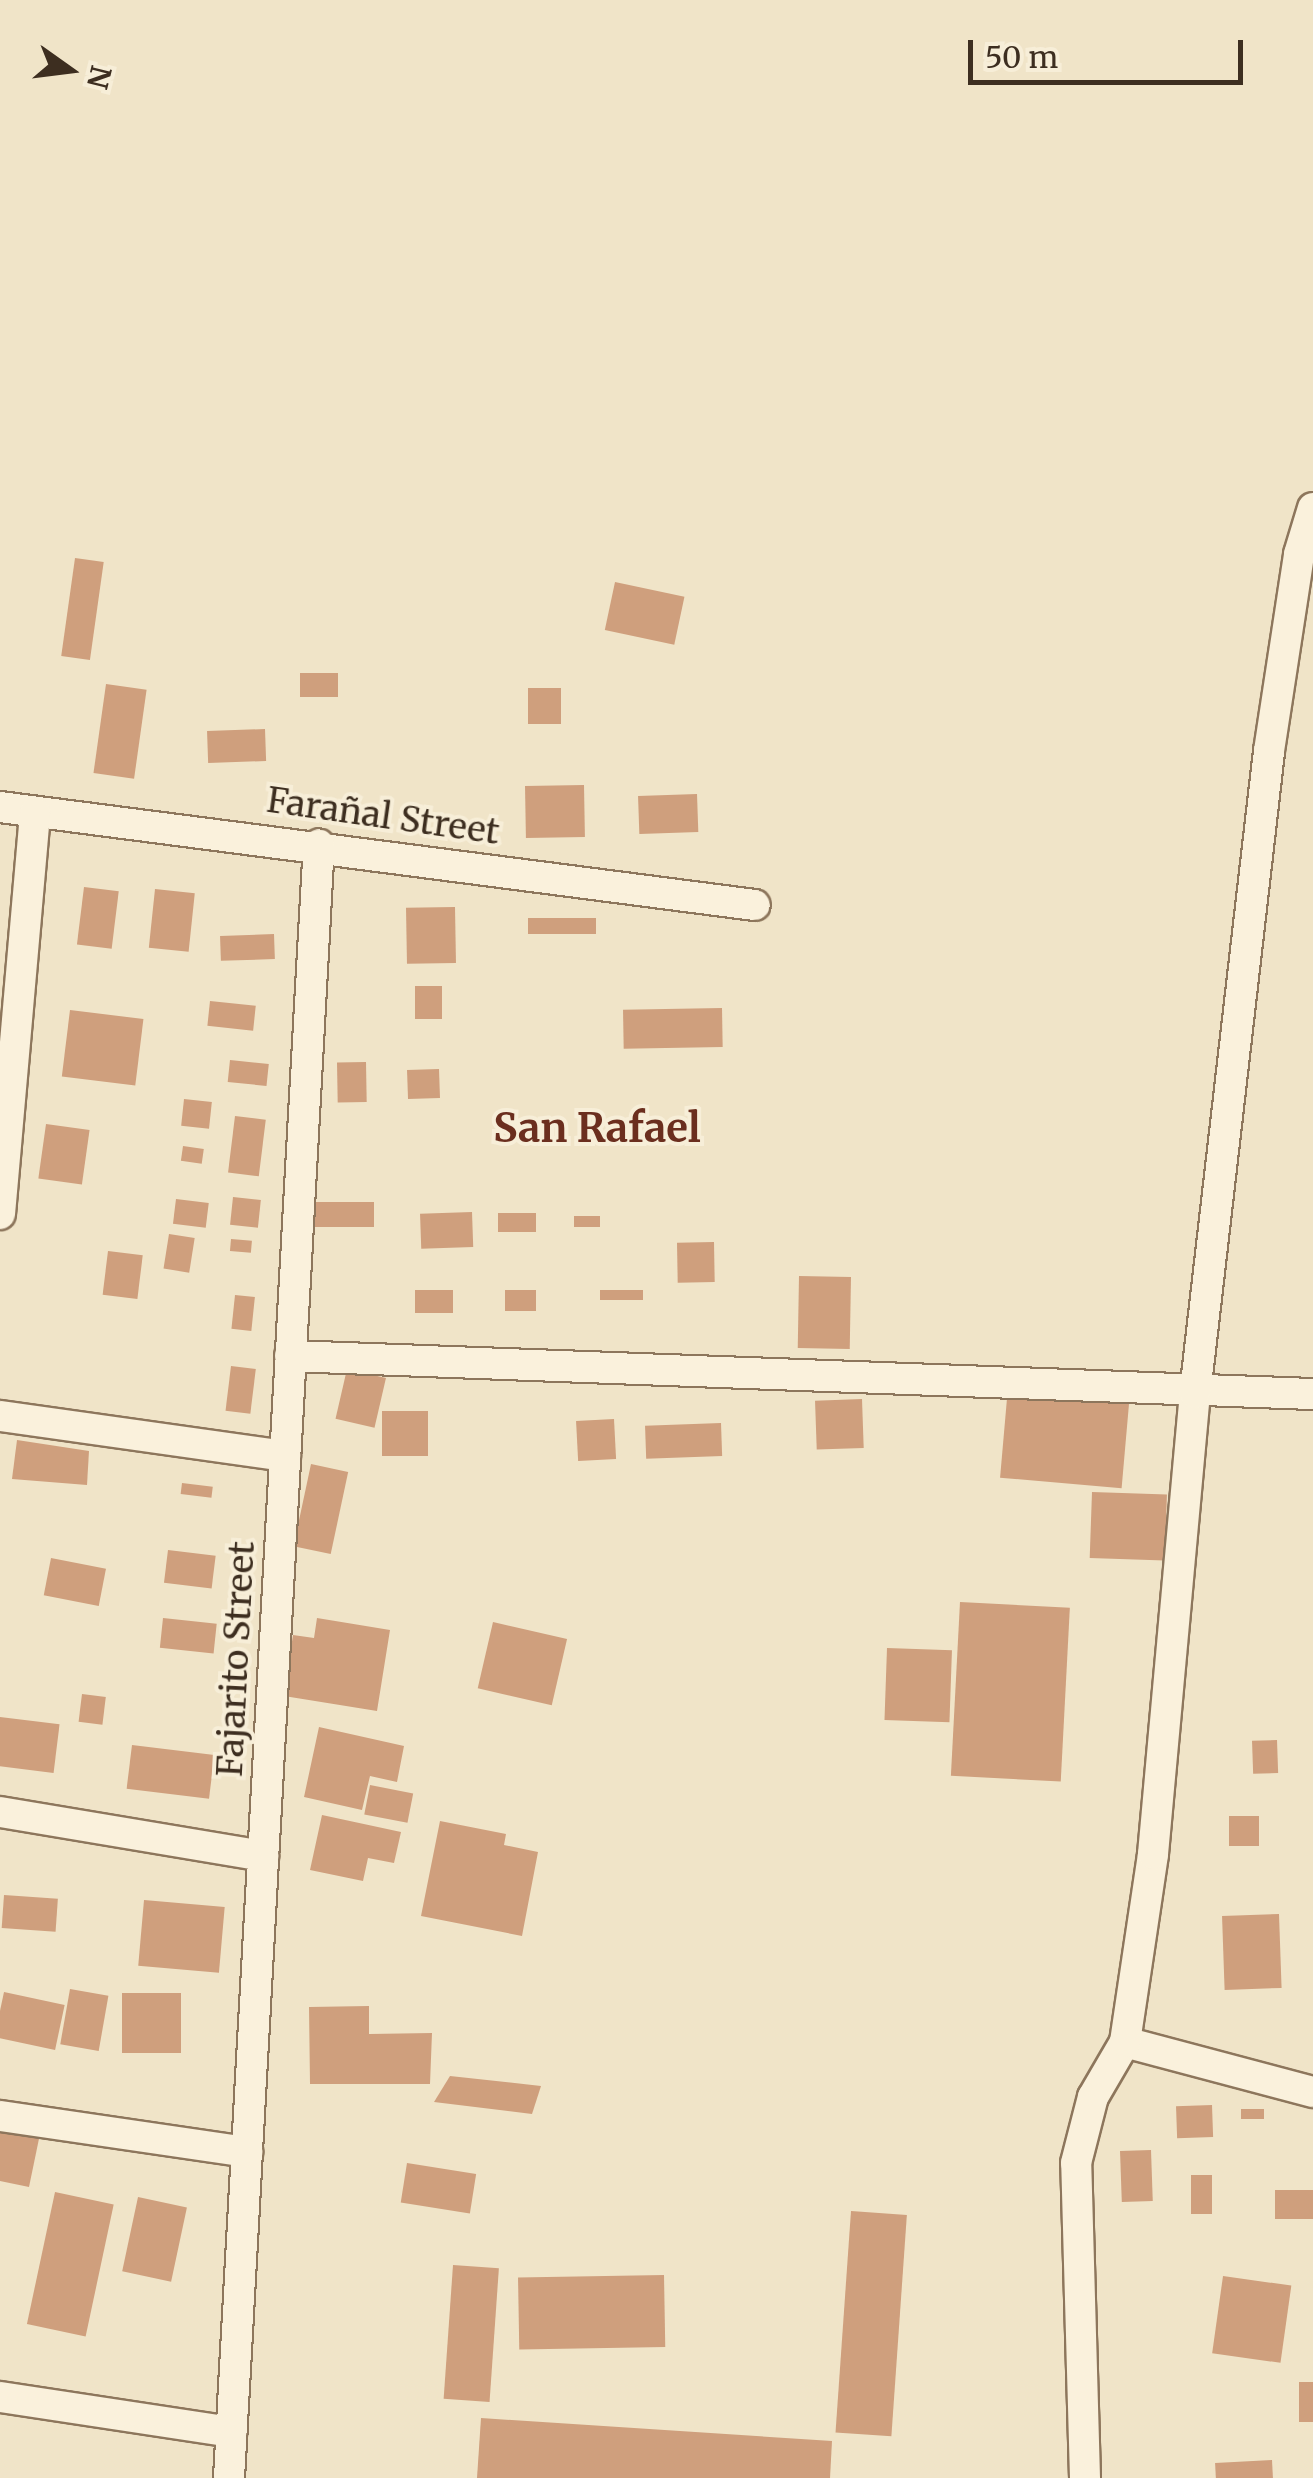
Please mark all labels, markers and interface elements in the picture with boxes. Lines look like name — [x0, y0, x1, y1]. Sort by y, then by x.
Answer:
north arrow — [20, 20, 120, 120]
scale bar — [973, 20, 1248, 82]
text: 50 m — [985, 38, 1058, 76]
text: N — [79, 62, 119, 92]
street label: Farañal Street — [264, 779, 502, 853]
district label: San Rafael — [493, 1104, 701, 1152]
street label: Fajarito Street — [209, 1540, 263, 1778]

